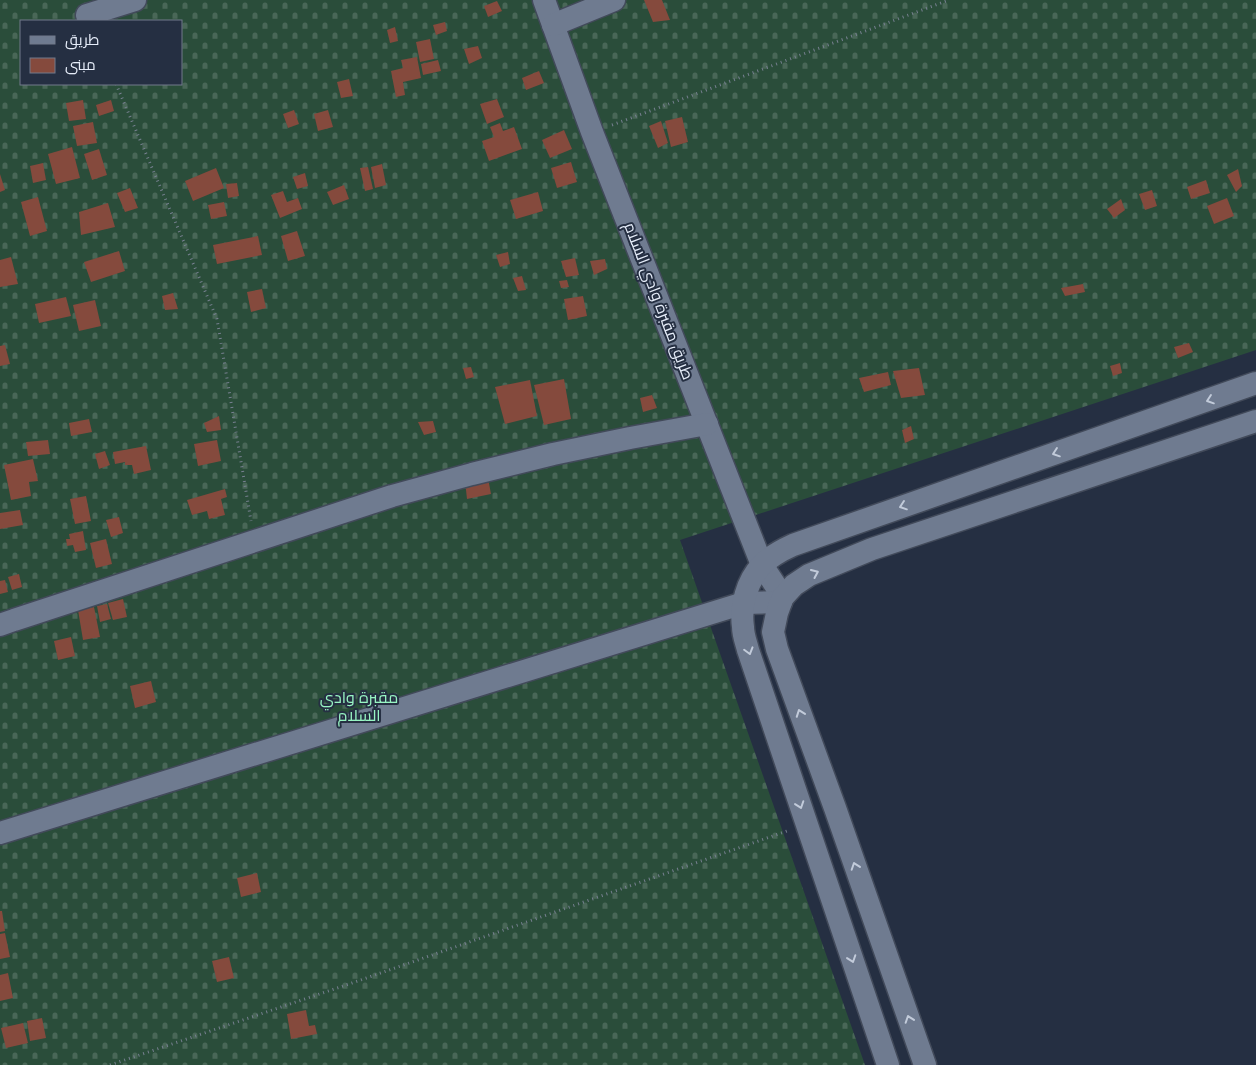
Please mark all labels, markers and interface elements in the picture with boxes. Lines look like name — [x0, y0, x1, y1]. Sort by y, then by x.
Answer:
legend — [20, 20, 182, 85]
text: طريق — [65, 31, 99, 50]
text: مبنى — [65, 56, 96, 75]
street label: طريق مقبرة وادي السلام — [616, 220, 698, 384]
one-way arrow — [1206, 394, 1215, 404]
one-way arrow — [1053, 447, 1061, 457]
one-way arrow — [899, 501, 908, 511]
one-way arrow — [810, 568, 819, 579]
one-way arrow — [743, 647, 753, 655]
park label: مقبرة وادي السلام — [320, 688, 398, 727]
one-way arrow — [796, 709, 806, 717]
one-way arrow — [794, 801, 804, 809]
one-way arrow — [851, 862, 861, 870]
one-way arrow — [847, 954, 857, 963]
one-way arrow — [905, 1015, 915, 1024]

